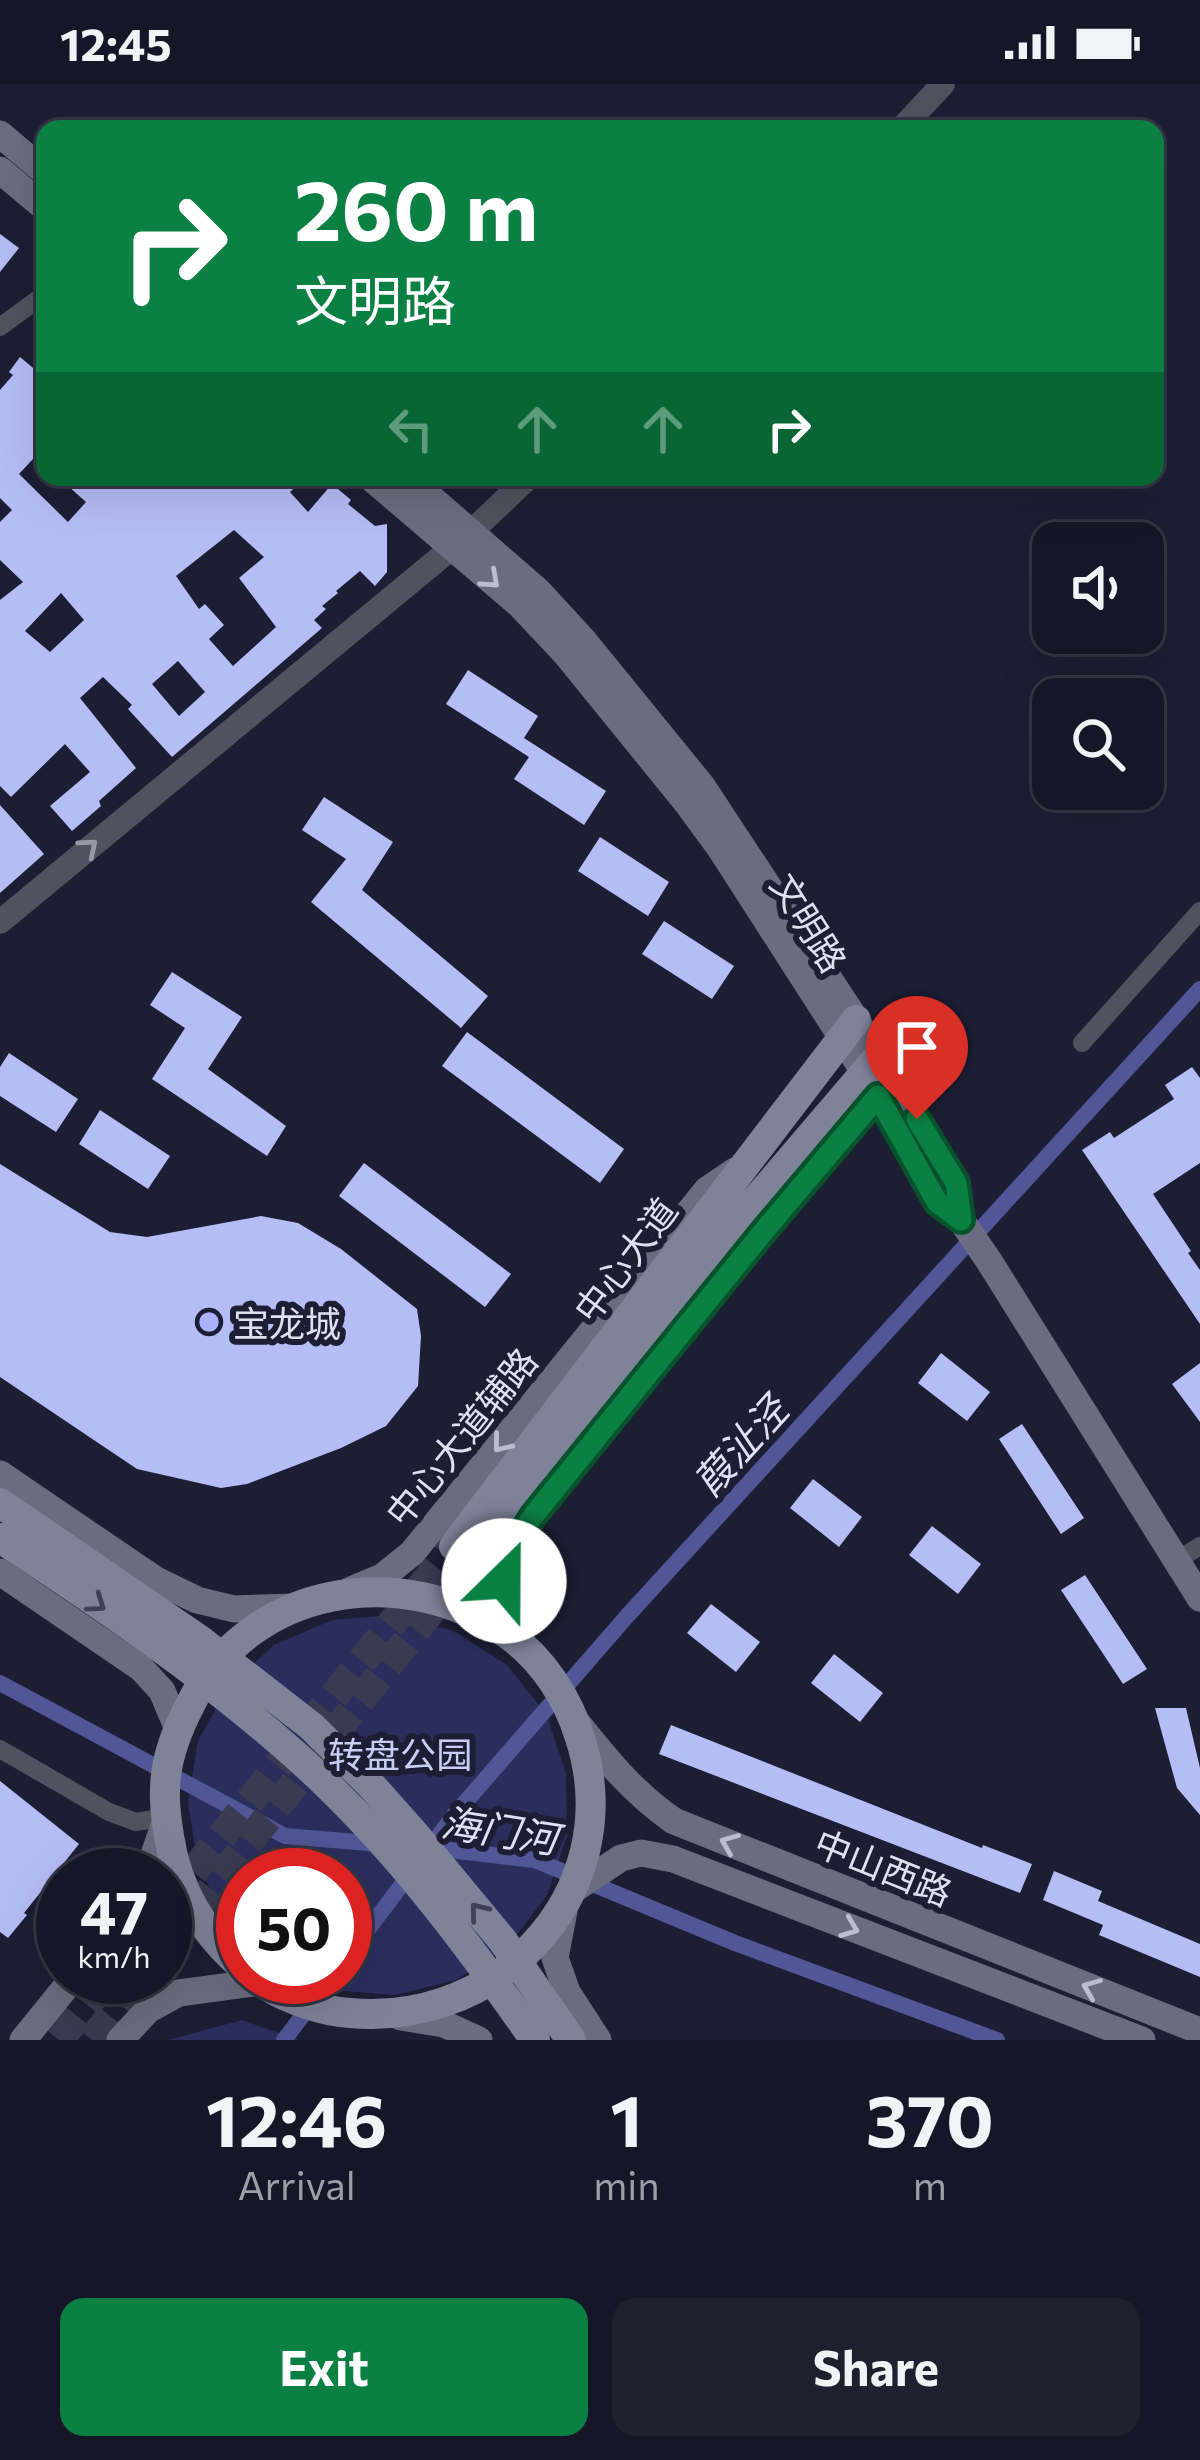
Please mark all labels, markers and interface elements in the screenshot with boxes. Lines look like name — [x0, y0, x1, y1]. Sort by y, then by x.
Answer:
text: 12:45 — [60, 15, 172, 70]
text: 260 m — [294, 156, 538, 258]
icon: right — [96, 168, 252, 324]
text: 文明路 — [294, 266, 456, 332]
icon: left — [378, 396, 444, 462]
icon: ahead — [504, 396, 570, 462]
icon: ahead — [630, 396, 696, 462]
icon: right — [756, 396, 822, 462]
map controls — [1032, 522, 1164, 810]
button: sound — [1032, 522, 1164, 654]
one-way arrow — [478, 566, 499, 587]
button: search — [1032, 678, 1164, 810]
one-way arrow — [76, 839, 98, 861]
street label: 文明路 — [763, 865, 857, 979]
pin — [866, 996, 968, 1119]
icon: arrive — [884, 1014, 950, 1080]
street label: 中心大道 — [563, 1188, 685, 1330]
place label: 宝龙城 — [233, 1300, 341, 1344]
marker: 宝龙城 — [196, 1309, 222, 1335]
street label: 中心大道辅路 — [375, 1338, 545, 1534]
water label: 葭沚泾 — [682, 1383, 799, 1505]
one-way arrow — [493, 1431, 515, 1453]
position arrow — [441, 1518, 567, 1644]
one-way arrow — [84, 1590, 106, 1612]
park label: 转盘公园 — [328, 1731, 472, 1775]
water label: 海门河 — [438, 1796, 568, 1863]
street label: 中山西路 — [809, 1819, 959, 1913]
one-way arrow — [720, 1833, 741, 1857]
speed limit sign: 50 — [216, 1848, 372, 2004]
text: 47 — [80, 1874, 148, 1947]
one-way arrow — [471, 1903, 493, 1925]
one-way arrow — [839, 1913, 860, 1938]
text: km/h — [78, 1937, 150, 1974]
one-way arrow — [1082, 1978, 1103, 2002]
text: 12:46 — [206, 2074, 387, 2162]
text: 1 — [610, 2074, 643, 2162]
text: 370 — [866, 2074, 994, 2162]
text: Arrival — [238, 2160, 356, 2208]
text: min — [593, 2160, 660, 2208]
text: m — [913, 2160, 947, 2208]
button: Exit — [60, 2298, 588, 2436]
button: Share — [612, 2298, 1140, 2436]

